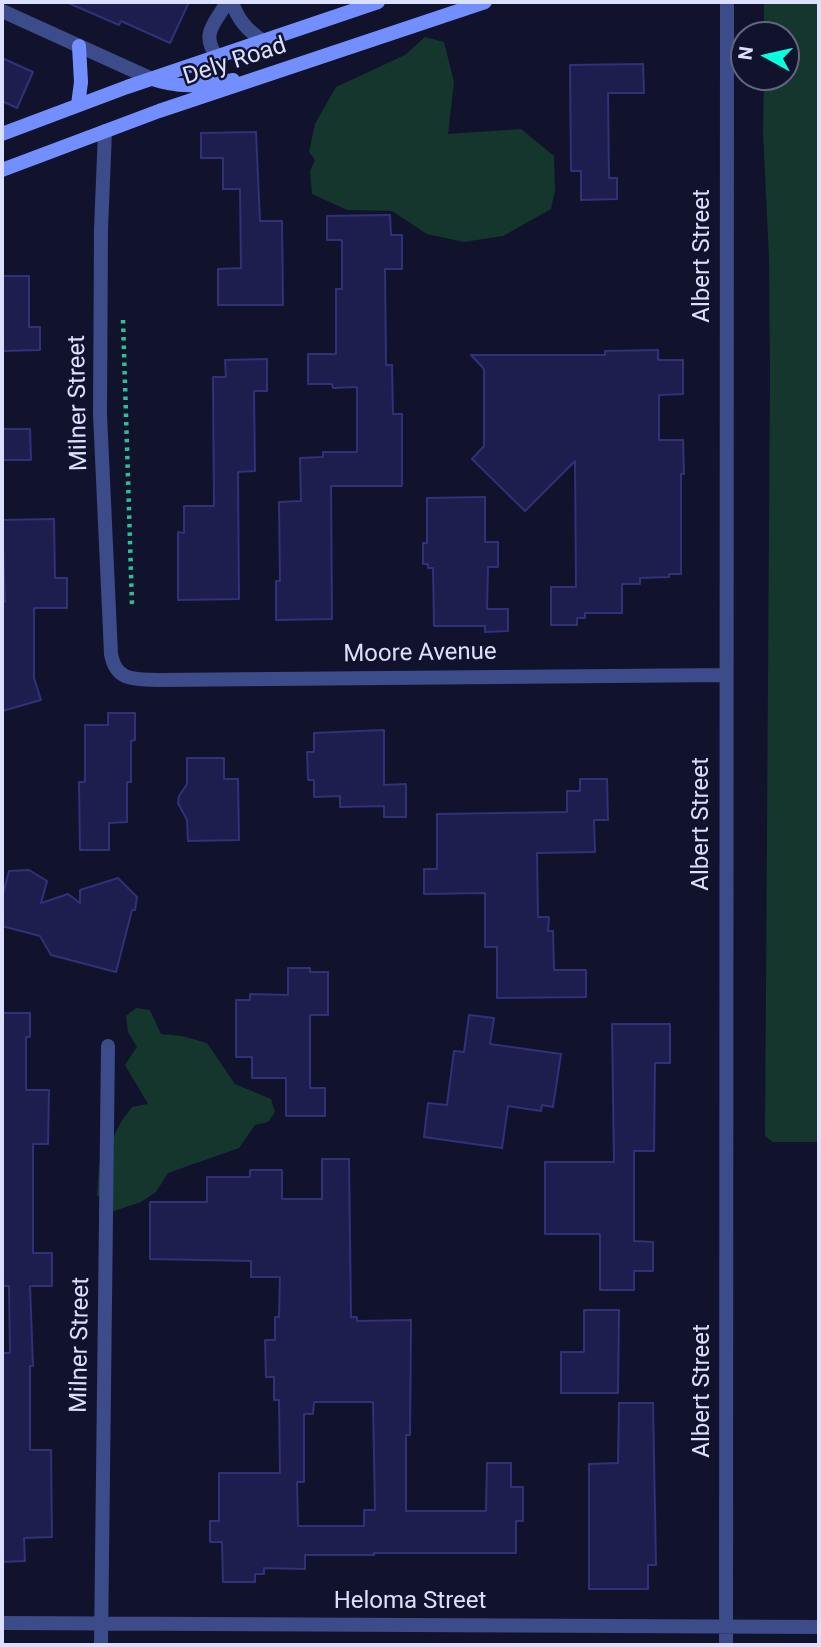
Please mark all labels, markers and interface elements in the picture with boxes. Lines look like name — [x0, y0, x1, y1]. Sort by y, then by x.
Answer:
north arrow — [730, 21, 800, 91]
street label: Dely Road — [180, 32, 290, 92]
text: N — [733, 45, 758, 62]
street label: Albert Street — [689, 189, 717, 323]
street label: Milner Street — [63, 335, 95, 471]
street label: Moore Avenue — [343, 638, 497, 670]
street label: Albert Street — [688, 757, 716, 891]
street label: Milner Street — [65, 1277, 97, 1413]
street label: Albert Street — [689, 1324, 717, 1458]
street label: Heloma Street — [334, 1588, 486, 1616]

